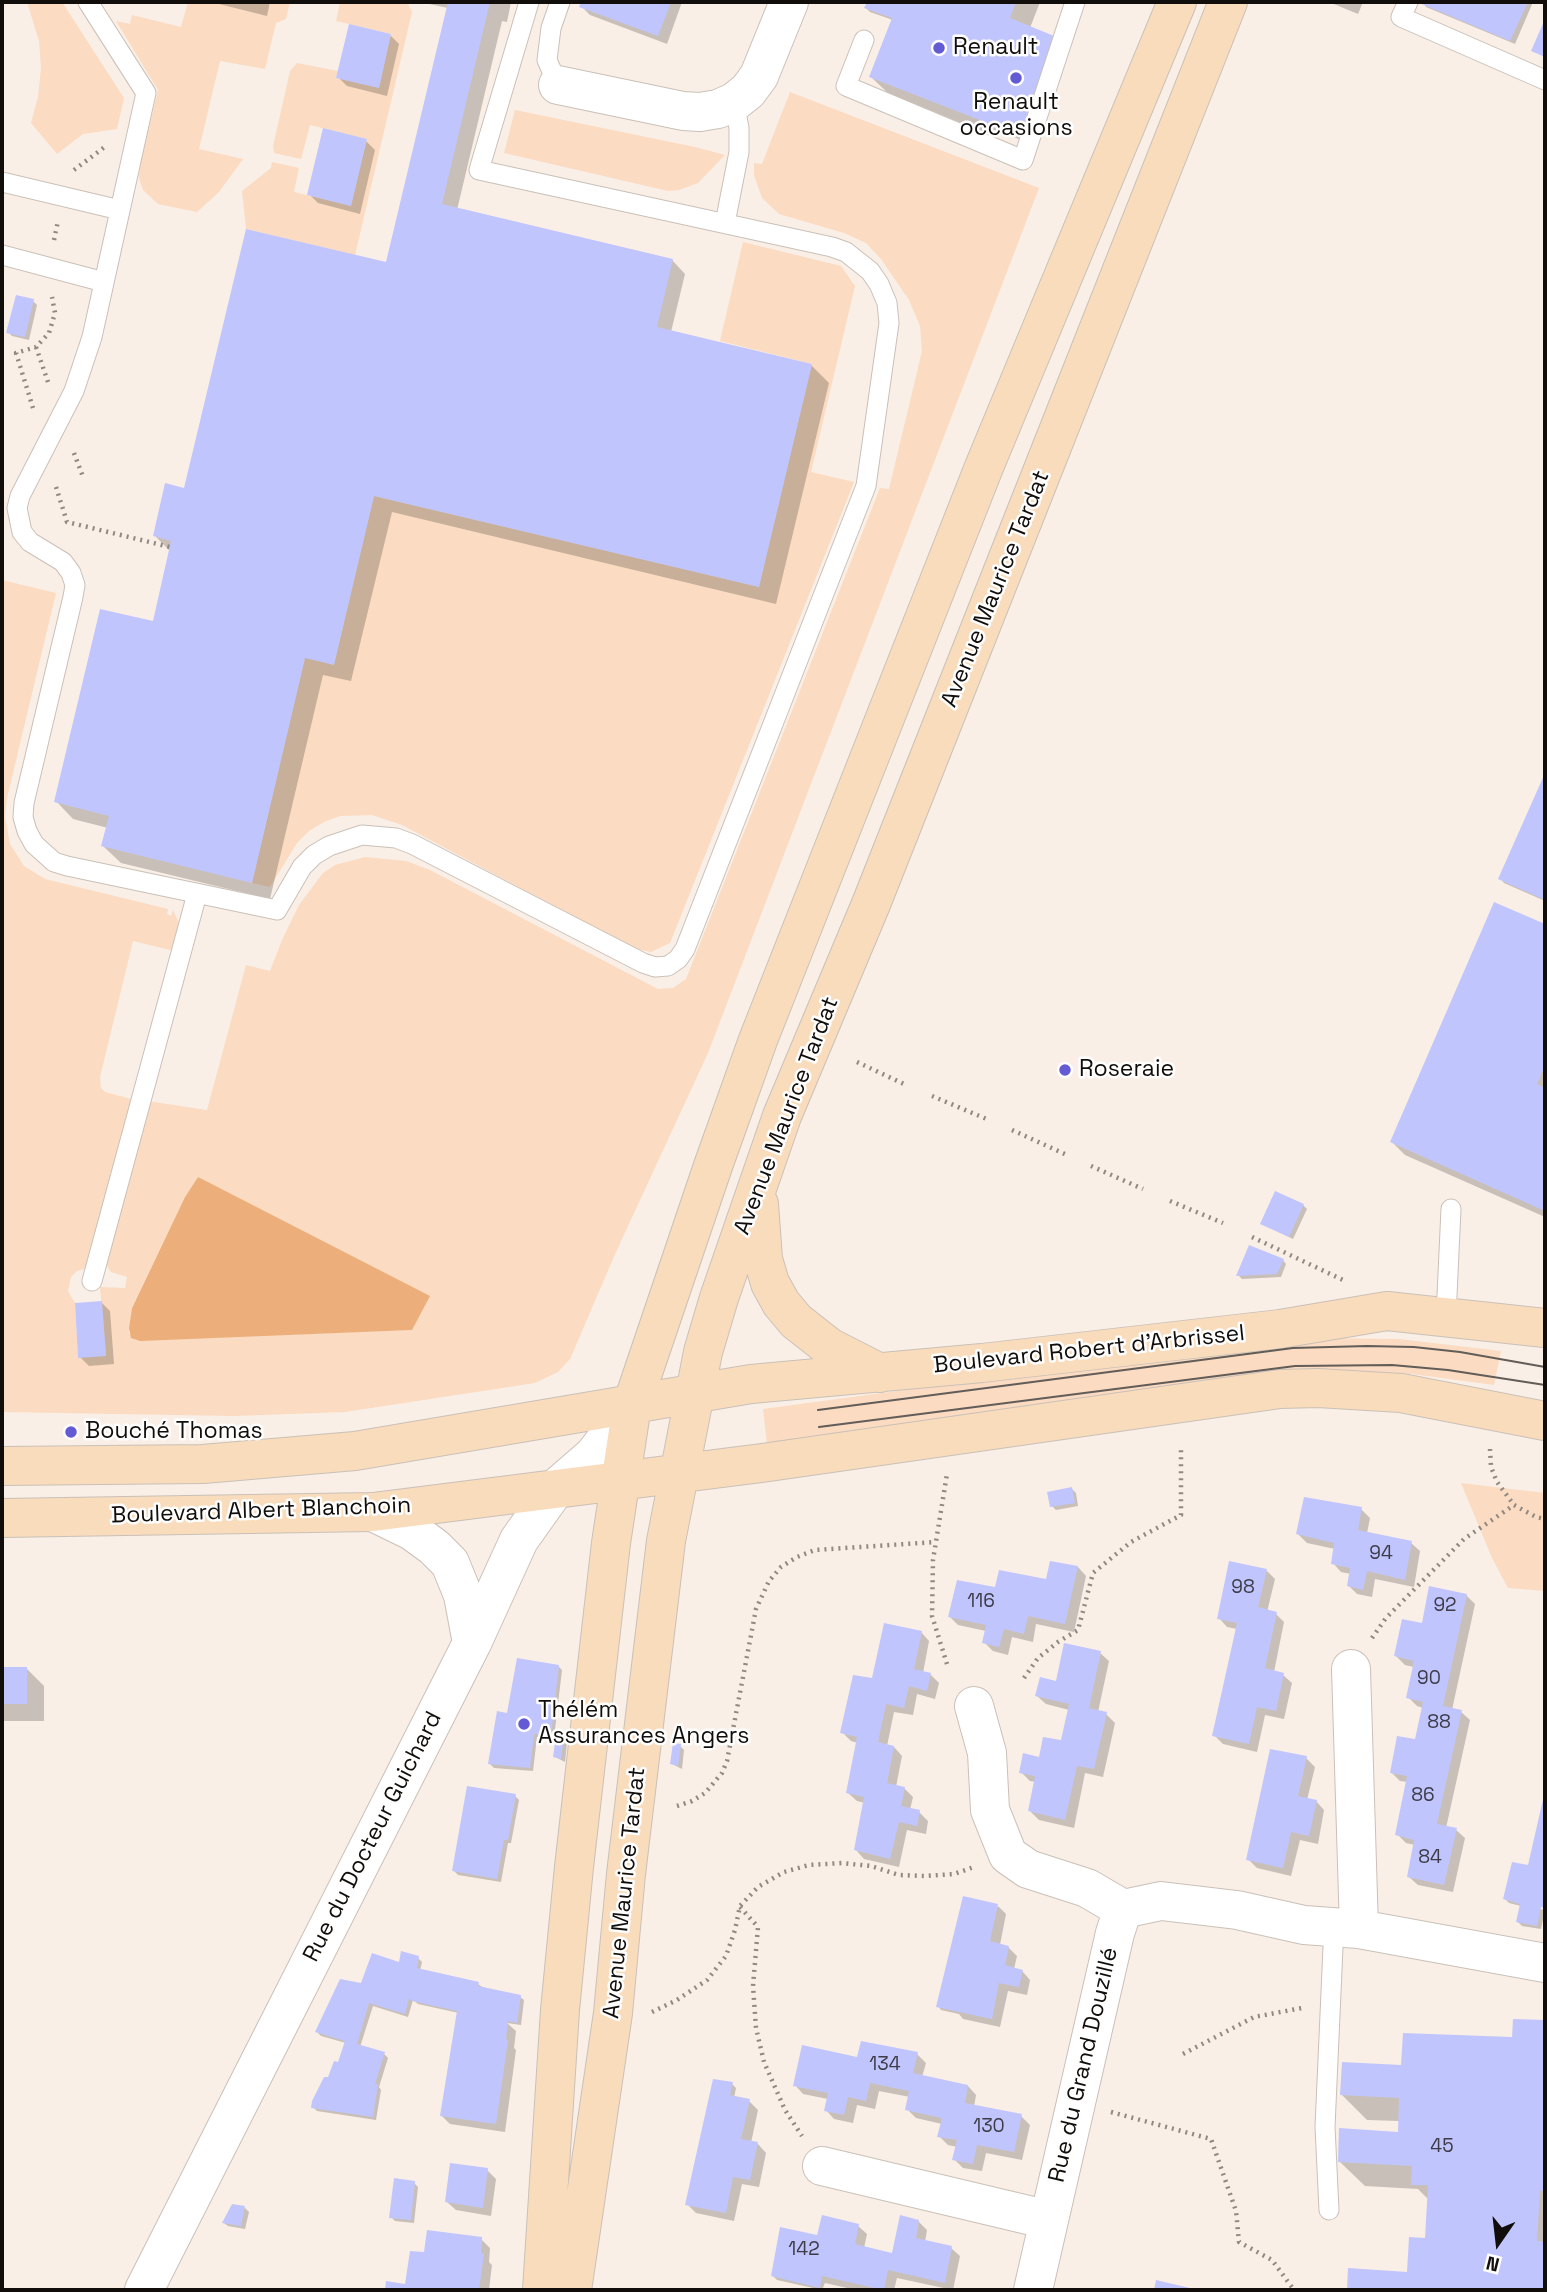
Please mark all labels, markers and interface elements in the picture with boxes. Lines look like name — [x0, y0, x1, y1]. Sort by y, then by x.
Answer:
place label: Renault — [953, 34, 1038, 62]
marker: Renault — [931, 40, 947, 56]
marker: Renault occasions — [1008, 70, 1024, 86]
place label: Renault occasions — [959, 89, 1073, 143]
street label: Avenue Maurice Tardat — [936, 467, 1056, 711]
street label: Avenue Maurice Tardat — [729, 993, 845, 1239]
place label: Roseraie — [1079, 1056, 1174, 1084]
marker: Roseraie — [1057, 1062, 1073, 1078]
street label: Boulevard Robert d'Arbrissel — [932, 1320, 1246, 1380]
place label: Bouché Thomas — [85, 1418, 263, 1446]
marker: Bouché Thomas — [63, 1424, 79, 1440]
street label: Boulevard Albert Blanchoin — [111, 1492, 411, 1530]
house number: 94 — [1369, 1543, 1393, 1565]
house number: 98 — [1231, 1577, 1255, 1599]
house number: 116 — [967, 1591, 995, 1613]
house number: 92 — [1433, 1595, 1457, 1617]
house number: 90 — [1417, 1668, 1441, 1690]
place label: Thélém Assurances Angers — [538, 1697, 749, 1751]
street label: Rue du Docteur Guichard — [298, 1707, 448, 1967]
house number: 88 — [1427, 1712, 1451, 1734]
marker: Thélém Assurances Angers — [516, 1716, 532, 1732]
street label: Avenue Maurice Tardat — [598, 1766, 652, 2020]
house number: 86 — [1411, 1785, 1435, 1807]
house number: 84 — [1418, 1847, 1442, 1869]
street label: Rue du Grand Douzillé — [1044, 1945, 1124, 2185]
house number: 134 — [869, 2054, 901, 2076]
house number: 130 — [973, 2116, 1005, 2138]
house number: 45 — [1430, 2136, 1454, 2158]
north arrow — [1463, 2208, 1533, 2278]
house number: 142 — [788, 2239, 820, 2261]
text: N — [1484, 2250, 1502, 2278]

